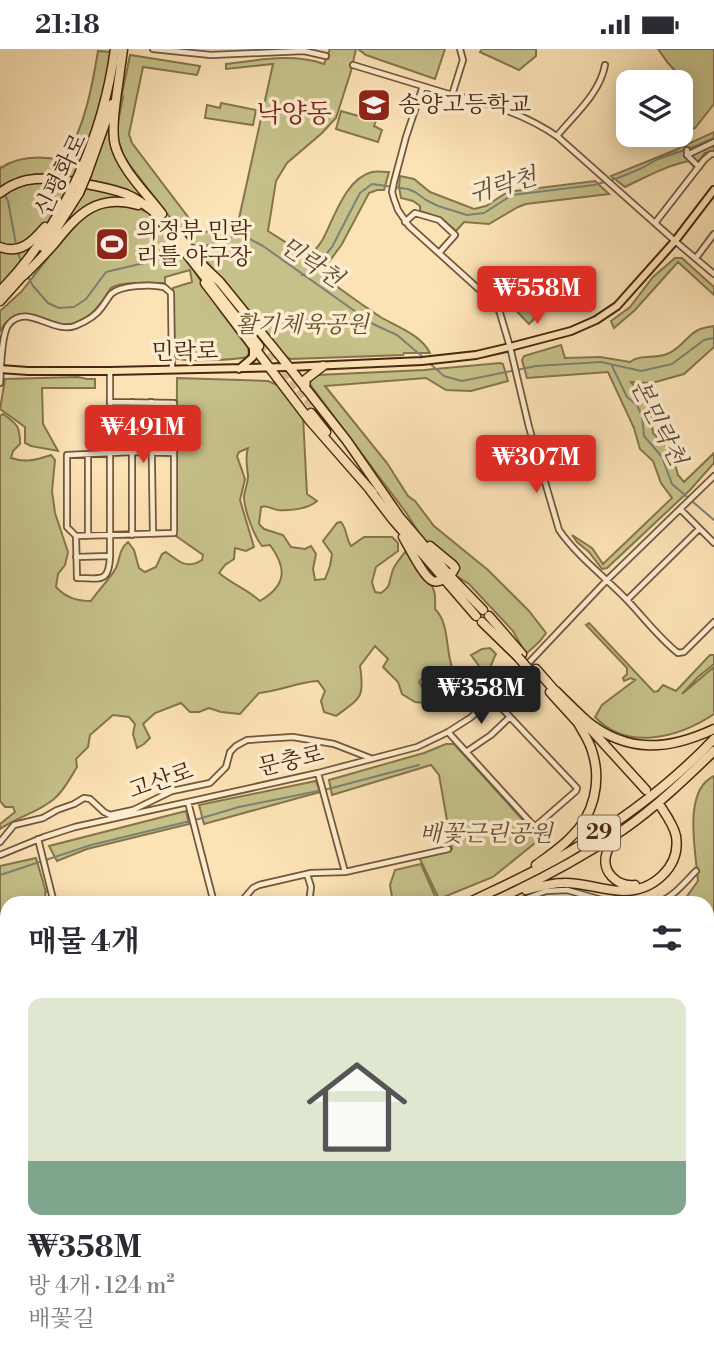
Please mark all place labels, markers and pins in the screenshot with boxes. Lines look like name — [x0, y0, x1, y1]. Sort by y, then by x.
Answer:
school or university icon: 송양고등학교 — [355, 86, 393, 124]
place label: 송양고등학교 — [398, 91, 531, 119]
place label: 의정부 민락 리틀 야구장 — [136, 217, 253, 271]
sports icon: 의정부 민락 리틀 야구장 — [93, 225, 131, 263]
pin: ₩558M — [488, 267, 586, 326]
pin: ₩491M — [94, 405, 192, 465]
pin: ₩307M — [487, 435, 585, 495]
pin: ₩358M — [432, 667, 530, 726]

